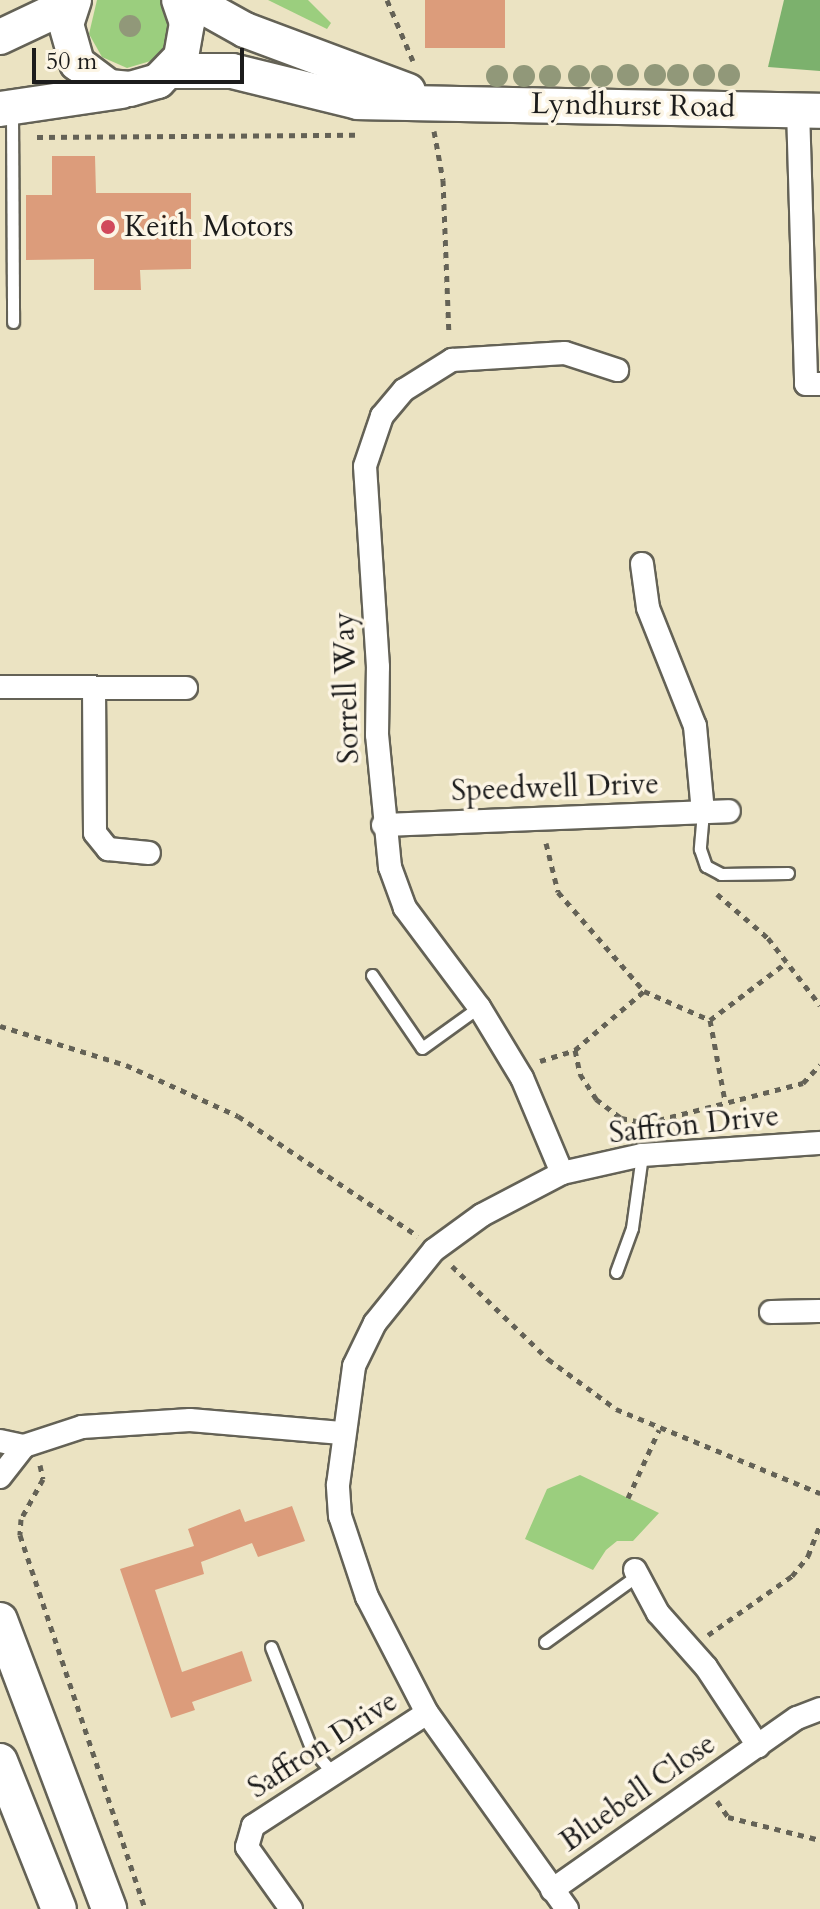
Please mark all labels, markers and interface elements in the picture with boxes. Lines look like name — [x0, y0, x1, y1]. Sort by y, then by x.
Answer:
scale bar — [36, 32, 248, 82]
text: 50 m — [46, 45, 97, 78]
street label: Lyndhurst Road — [531, 86, 735, 126]
place label: Keith Motors — [124, 209, 294, 245]
marker: Keith Motors — [99, 218, 117, 236]
street label: Sorrell Way — [326, 611, 368, 765]
street label: Speedwell Drive — [451, 766, 659, 810]
street label: Saffron Drive — [607, 1098, 781, 1152]
street label: Saffron Drive — [242, 1683, 404, 1807]
street label: Bluebell Close — [553, 1726, 723, 1860]

